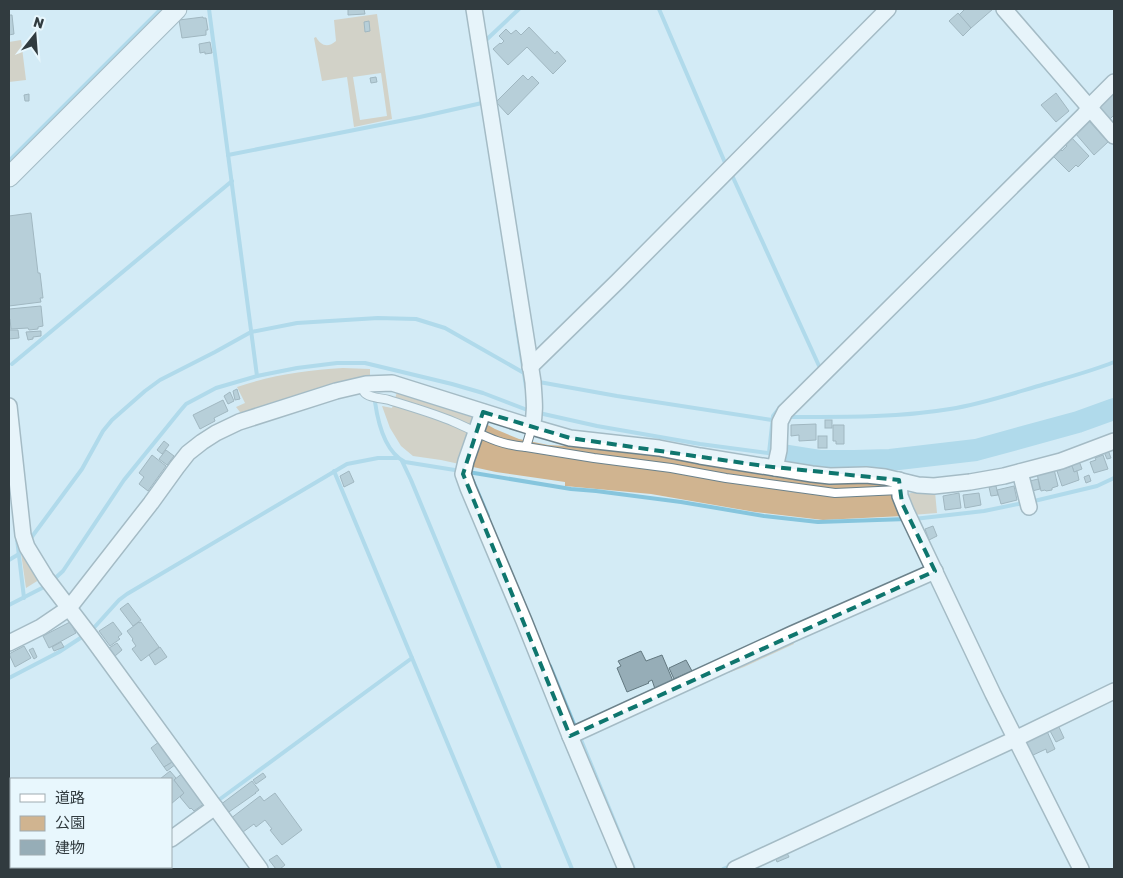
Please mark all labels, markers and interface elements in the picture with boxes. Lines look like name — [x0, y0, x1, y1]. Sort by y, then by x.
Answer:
north arrow — [10, 10, 60, 60]
text: N — [31, 13, 46, 33]
legend — [10, 778, 172, 868]
text: 道路 — [55, 789, 85, 807]
text: 公園 — [55, 814, 85, 832]
text: 建物 — [55, 839, 85, 857]

